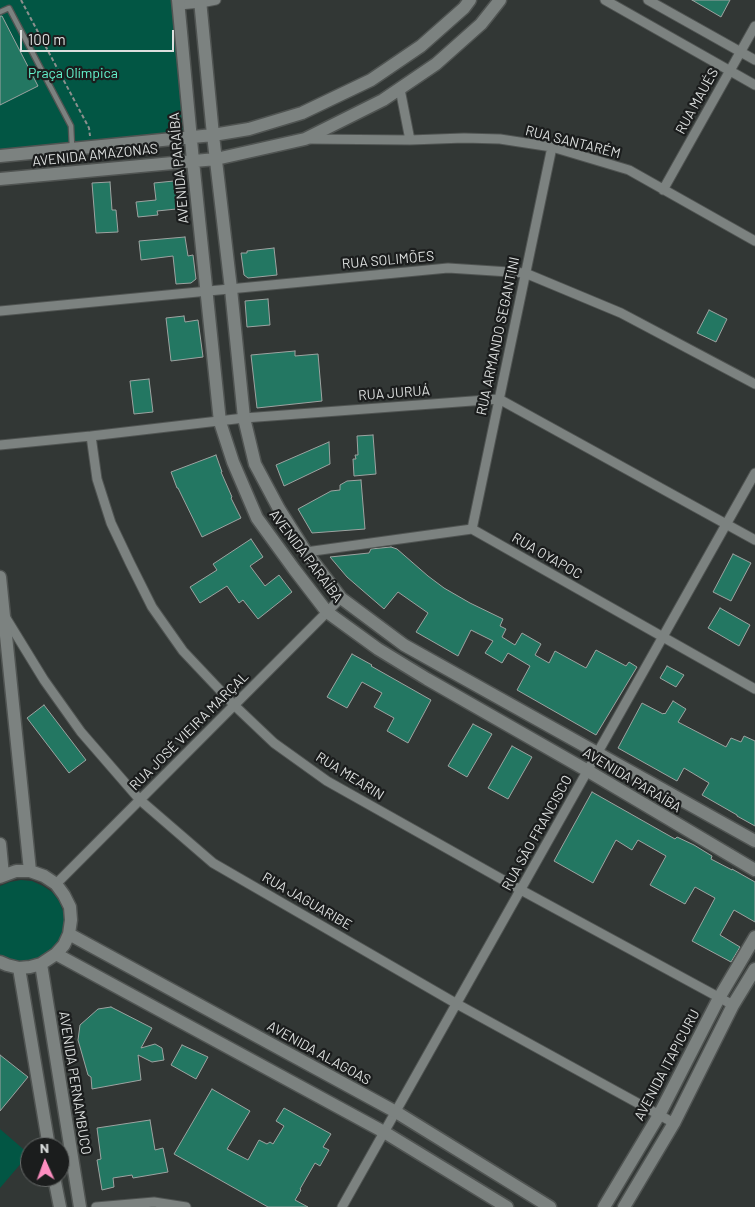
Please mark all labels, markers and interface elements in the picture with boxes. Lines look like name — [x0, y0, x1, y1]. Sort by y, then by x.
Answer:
scale bar — [22, 20, 176, 52]
text: 100 m — [28, 30, 66, 48]
park label: Praça Olímpica — [28, 65, 118, 81]
street label: RUA MAUÉS — [672, 65, 722, 137]
street label: AVENIDA PARAÍBA — [166, 112, 192, 224]
street label: RUA SANTARÉM — [524, 122, 622, 162]
street label: AVENIDA AMAZONAS — [31, 140, 159, 170]
street label: RUA SOLIMÕES — [341, 248, 435, 272]
street label: RUA ARMANDO SEGANTINI — [473, 255, 523, 417]
street label: RUA JURUÁ — [358, 382, 430, 404]
street label: AVENIDA PARAÍBA — [266, 506, 346, 606]
street label: RUA OYAPOC — [509, 529, 585, 583]
street label: RUA JOSÉ VIEIRA MARÇAL — [126, 668, 252, 794]
street label: AVENIDA PARAÍBA — [580, 744, 684, 816]
street label: RUA MEARIN — [313, 748, 387, 804]
street label: RUA SÃO FRANCISCO — [498, 772, 576, 894]
street label: RUA JAGUARIBE — [259, 869, 355, 933]
street label: AVENIDA ITAPICURU — [631, 1007, 703, 1123]
street label: AVENIDA PERNAMBUCO — [55, 1010, 95, 1156]
street label: AVENIDA ALAGOAS — [264, 1018, 374, 1088]
north arrow — [20, 1137, 70, 1187]
text: N — [40, 1139, 49, 1156]

